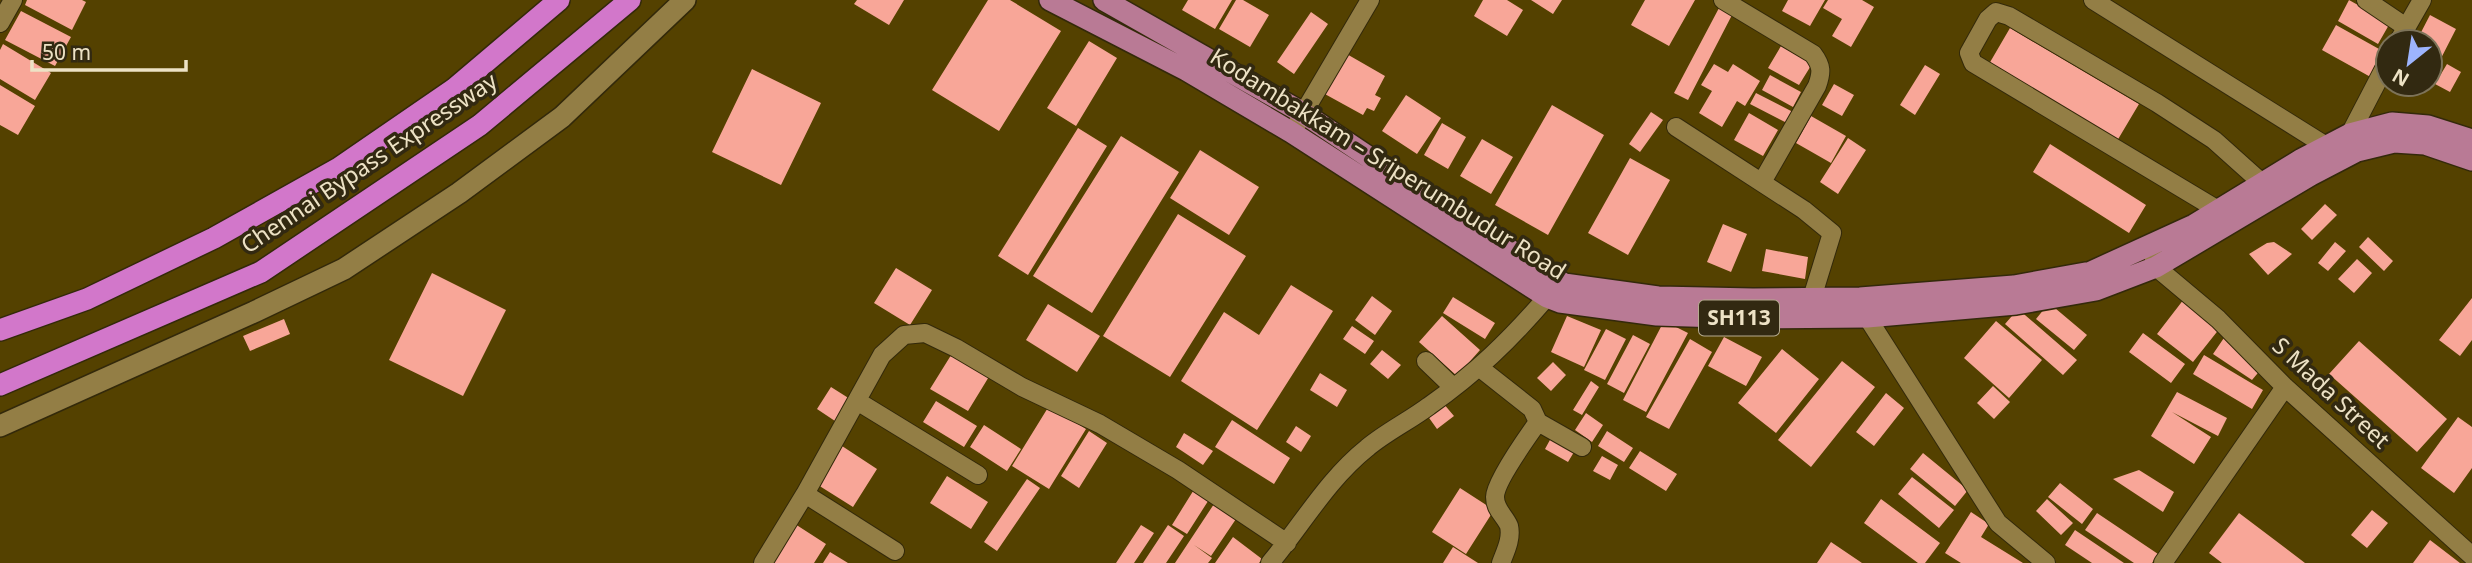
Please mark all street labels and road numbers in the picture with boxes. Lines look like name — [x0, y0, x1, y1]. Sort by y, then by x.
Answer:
street label: Kodambakkam – Sriperumbudur Road — [1204, 40, 1573, 286]
street label: Chennai Bypass Expressway — [234, 64, 503, 260]
road number: SH113 — [1699, 300, 1779, 336]
street label: S Mada Street — [2266, 330, 2397, 455]

